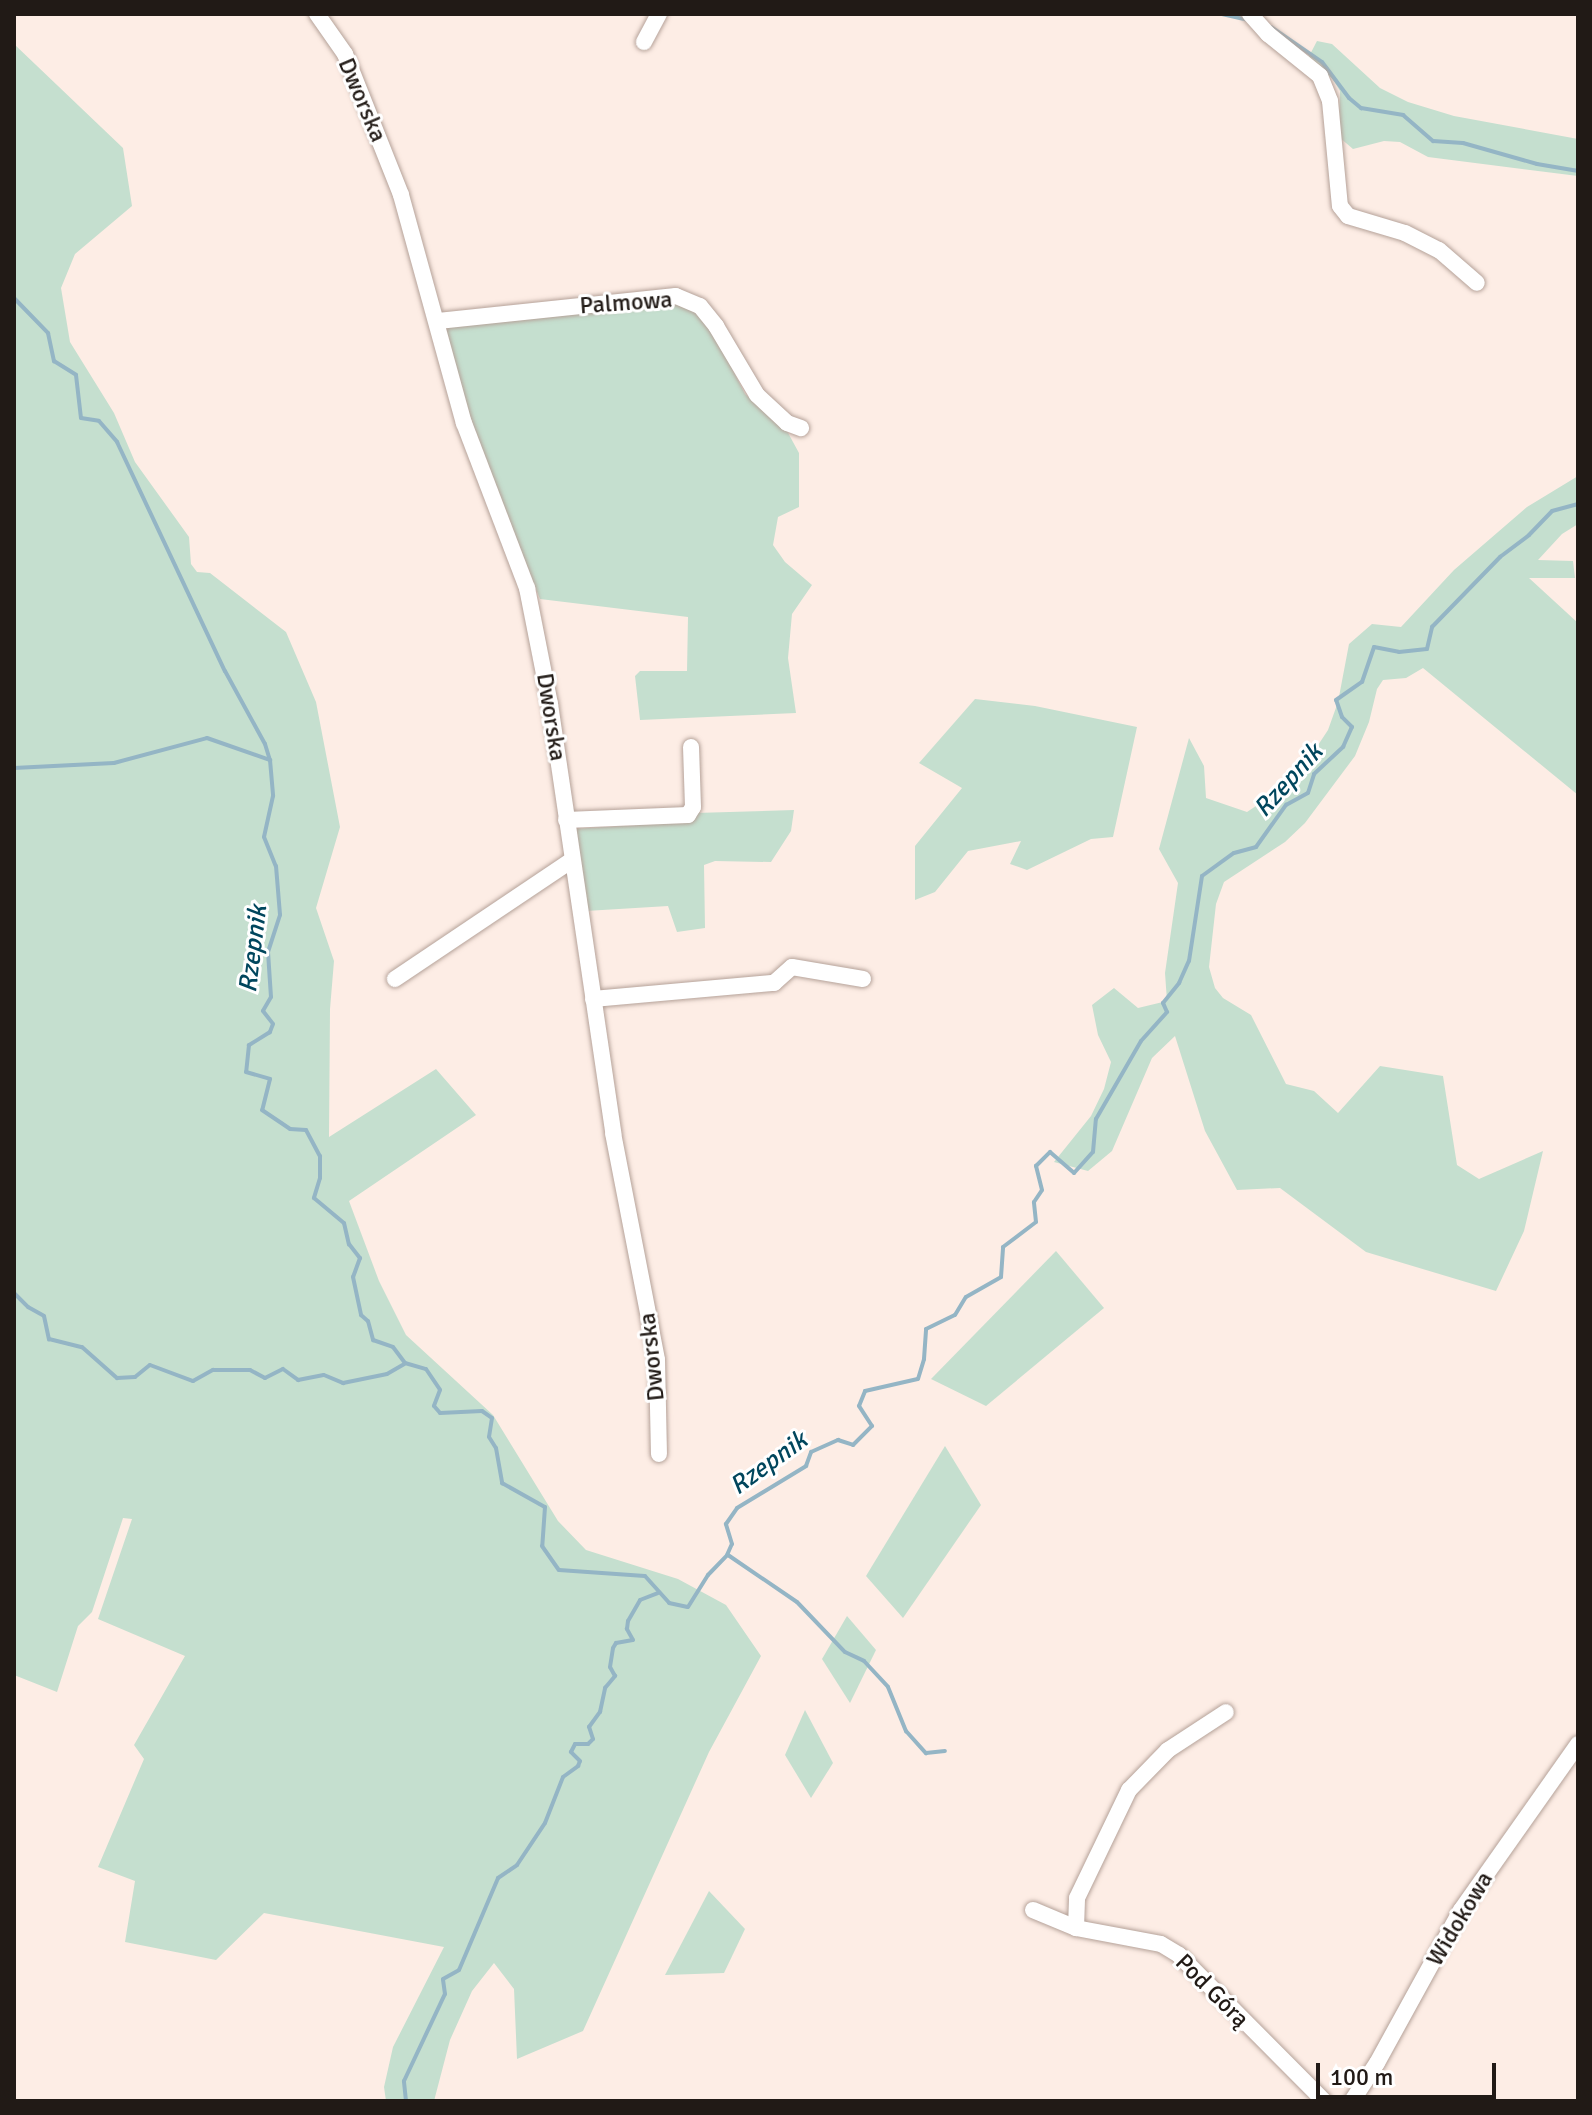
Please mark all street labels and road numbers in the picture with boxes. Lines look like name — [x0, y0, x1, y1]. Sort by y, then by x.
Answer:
street label: Dworska — [331, 54, 393, 146]
street label: Palmowa — [579, 285, 673, 321]
street label: Dworska — [530, 671, 572, 763]
street label: Dworska — [633, 1311, 671, 1403]
street label: Widokowa — [1421, 1867, 1499, 1971]
street label: Pod Górą — [1169, 1948, 1255, 2034]

